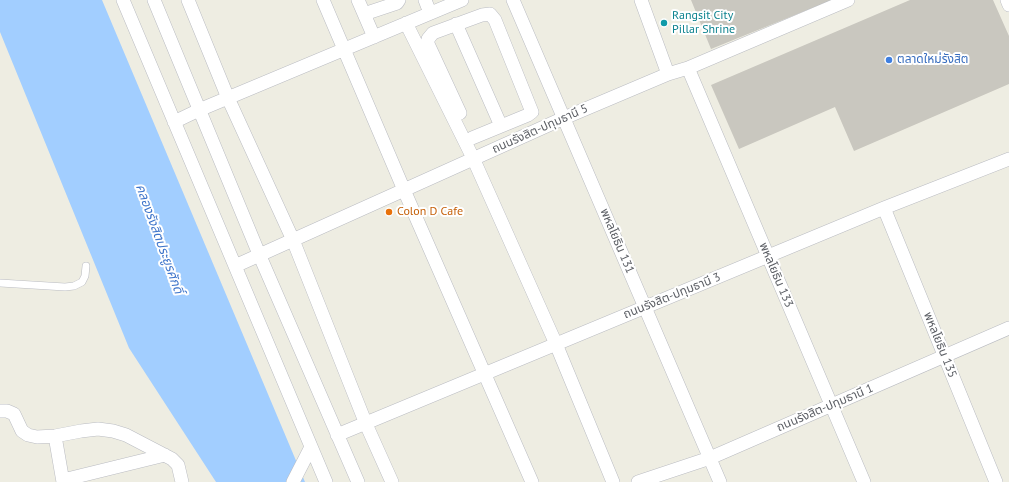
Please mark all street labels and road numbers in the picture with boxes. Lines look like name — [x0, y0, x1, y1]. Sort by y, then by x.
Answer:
street label: ถนนรังสิต-ปทุมธานี 5 — [490, 101, 590, 157]
street label: พหลโยธิน 131 — [597, 206, 637, 276]
street label: พหลโยธิน 133 — [756, 240, 796, 310]
street label: ถนนรังสิต-ปทุมธานี 3 — [621, 270, 723, 322]
street label: พหลโยธิน 135 — [920, 310, 960, 380]
street label: ถนนรังสิต-ปทุมธานี 1 — [775, 381, 875, 435]

